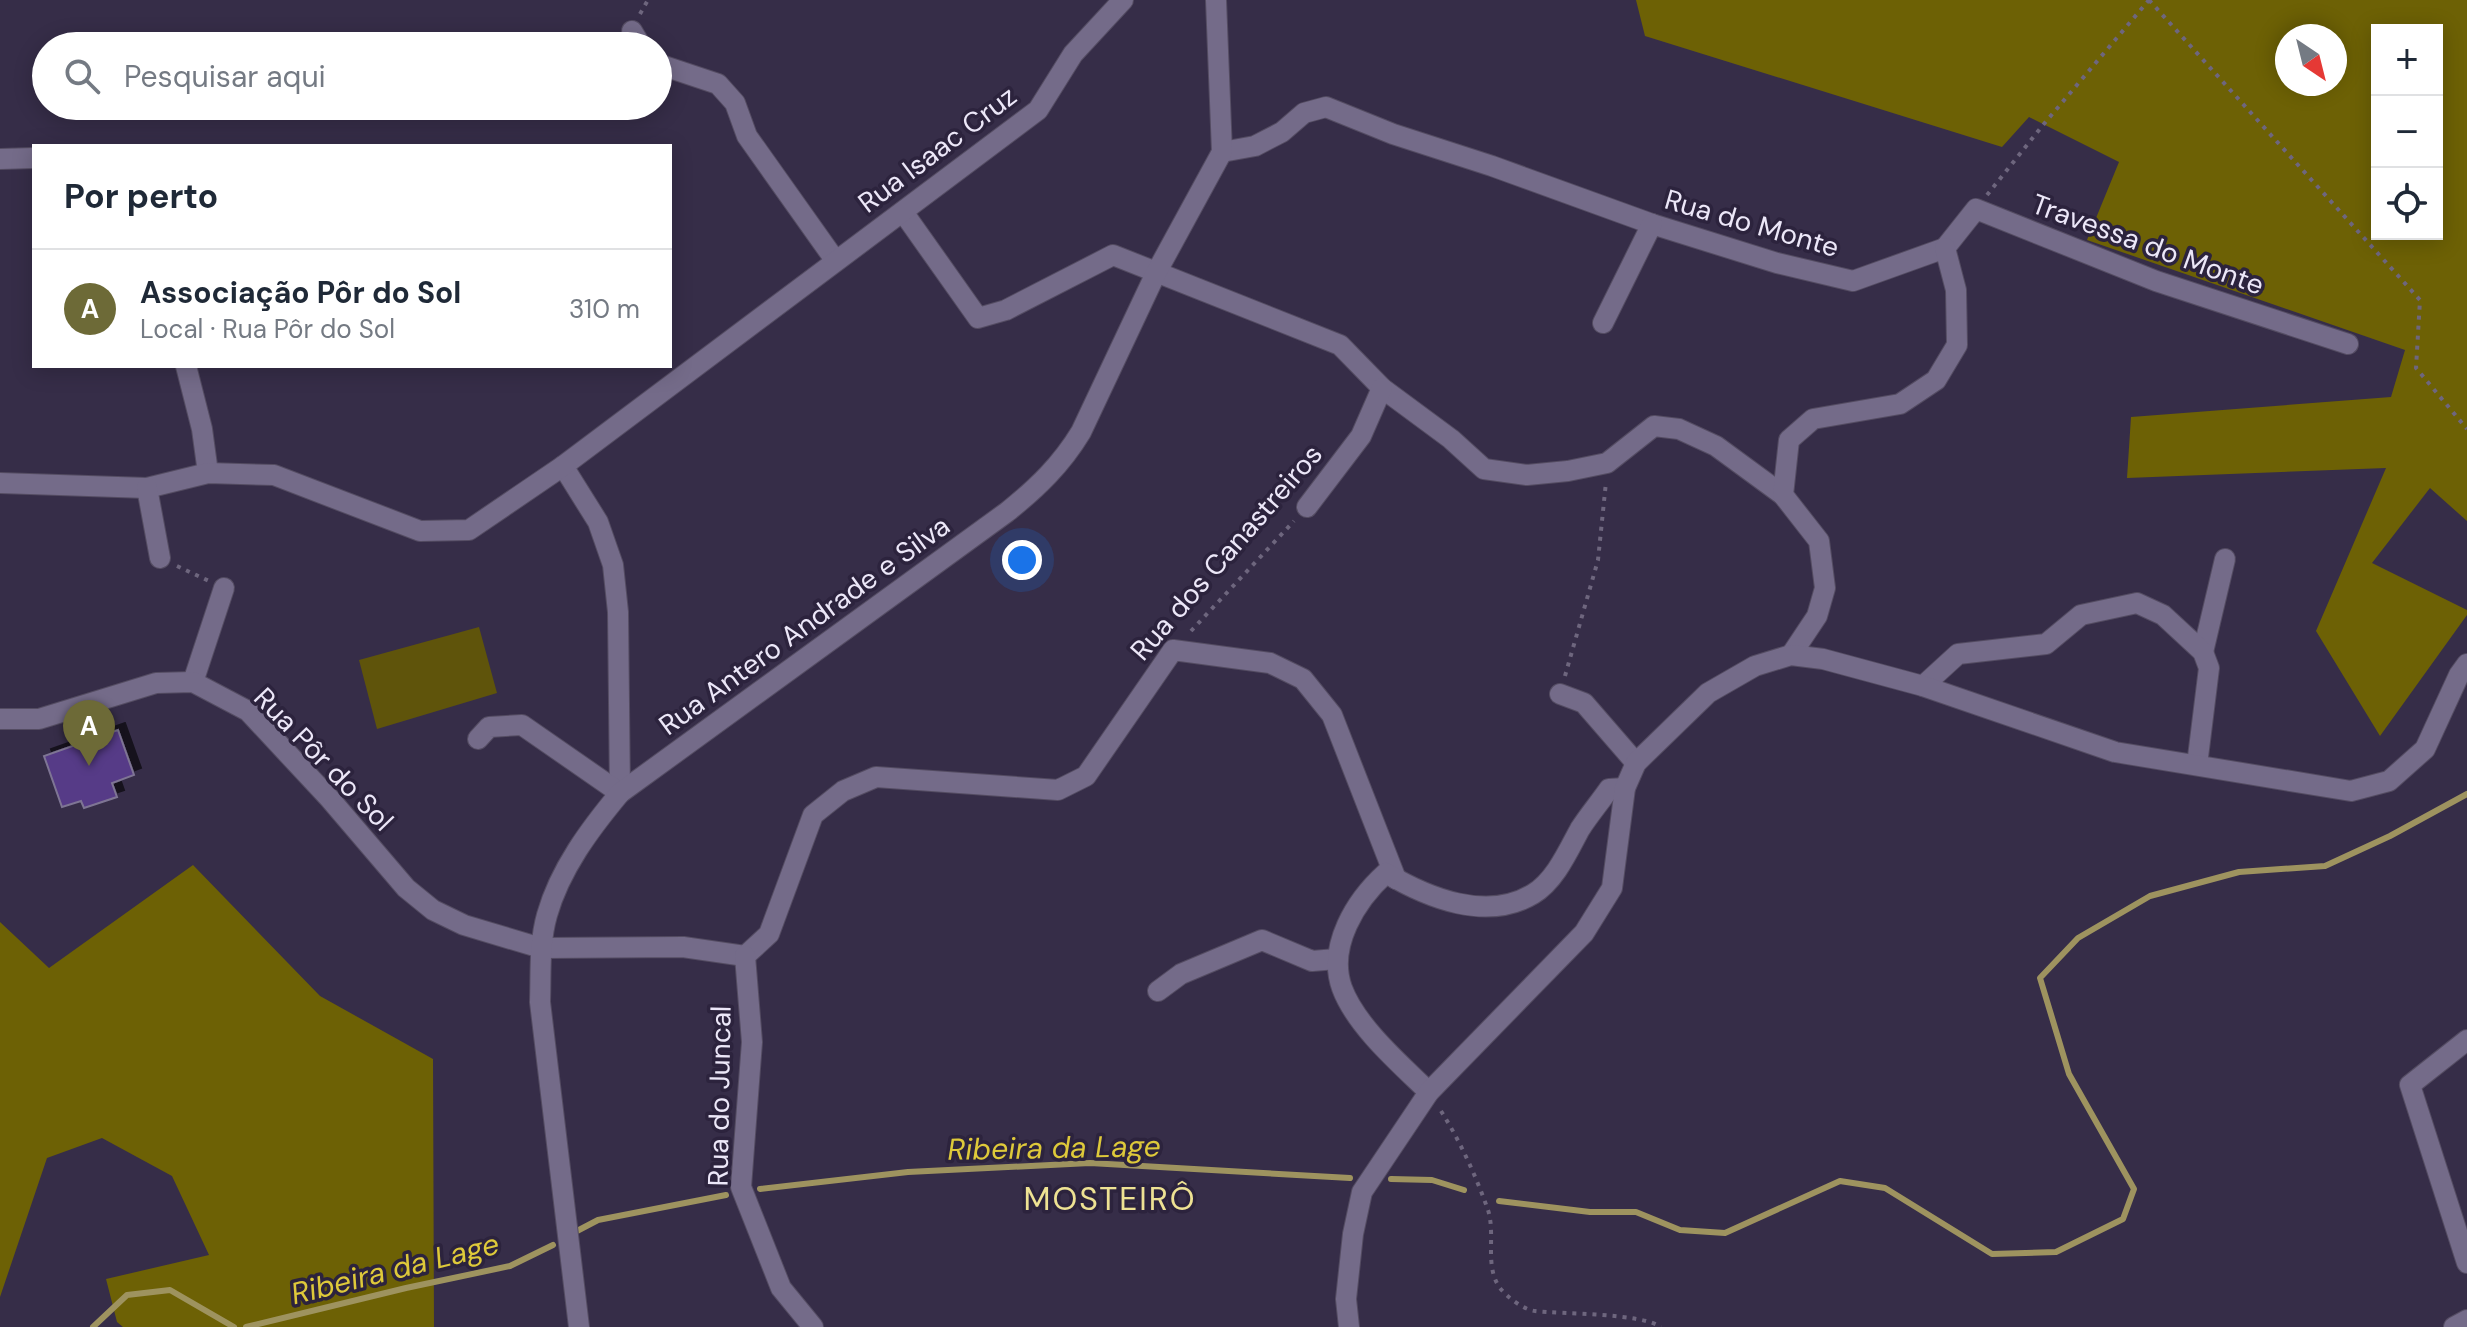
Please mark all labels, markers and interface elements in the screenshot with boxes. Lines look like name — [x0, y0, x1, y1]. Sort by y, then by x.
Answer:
north arrow — [2275, 24, 2347, 96]
map controls — [2371, 24, 2443, 240]
button: + — [2371, 24, 2443, 96]
search box — [32, 32, 672, 120]
icon: search — [60, 54, 104, 98]
text: Pesquisar aqui — [124, 57, 326, 96]
street label: Rua Isaac Cruz — [851, 78, 1024, 221]
button: − — [2371, 96, 2443, 168]
button: locate — [2371, 168, 2443, 240]
text: Por perto — [64, 174, 218, 219]
street label: Rua do Monte — [1660, 181, 1843, 266]
street label: Travessa do Monte — [2027, 185, 2269, 304]
text: Associação Pôr do Sol — [140, 273, 461, 312]
text: A — [81, 292, 99, 326]
text: 310 m — [569, 292, 640, 326]
text: Local · Rua Pôr do Sol — [140, 312, 395, 346]
street label: Rua dos Canastreiros — [1122, 436, 1331, 668]
street label: Rua Antero Andrade e Silva — [651, 507, 957, 744]
your location — [1002, 540, 1042, 580]
street label: Rua Pôr do Sol — [246, 680, 402, 839]
pin: A — [63, 700, 115, 766]
street label: Rua do Juncal — [699, 1005, 740, 1187]
water label: Ribeira da Lage — [947, 1126, 1161, 1169]
district label: MOSTEIRÔ — [1024, 1178, 1197, 1220]
water label: Ribeira da Lage — [287, 1224, 503, 1313]

